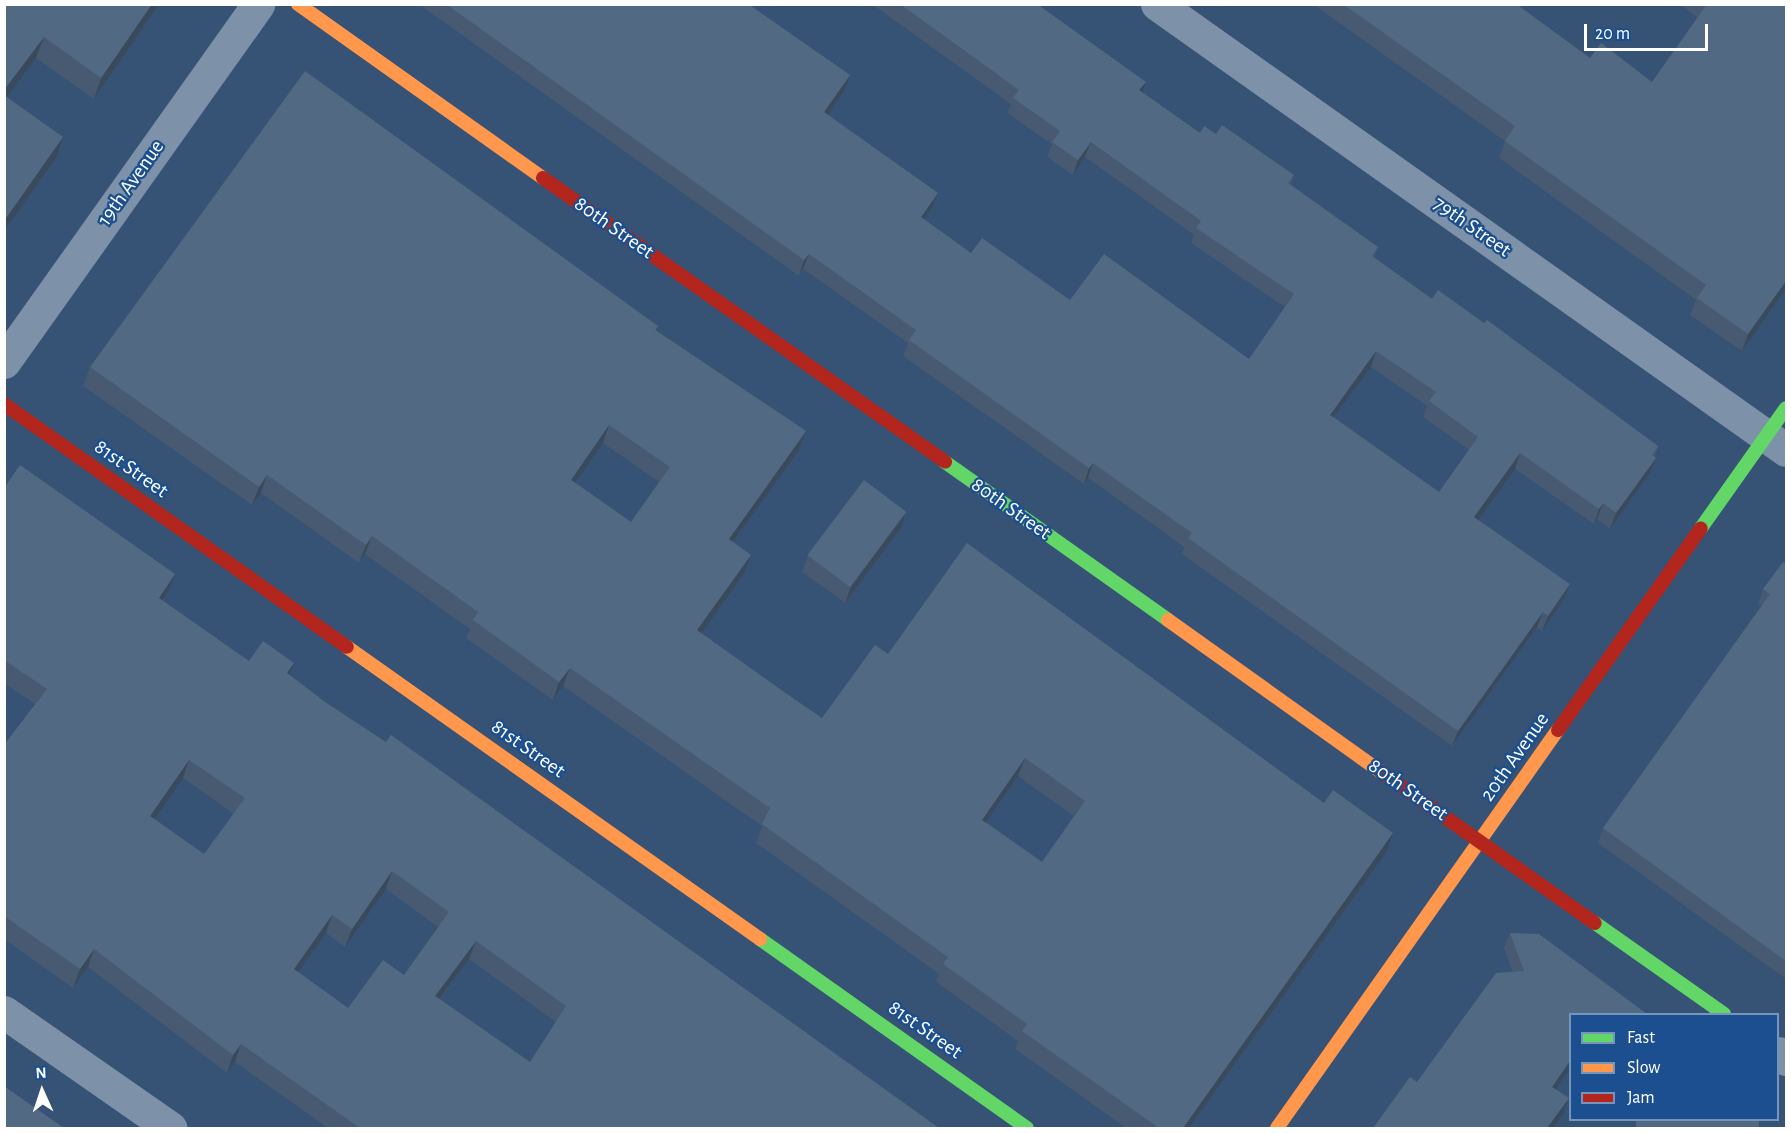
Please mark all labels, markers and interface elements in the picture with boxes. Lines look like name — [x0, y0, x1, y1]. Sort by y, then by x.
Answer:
scale bar — [1587, 12, 1712, 50]
text: 20 m — [1595, 25, 1630, 43]
street label: 19th Avenue — [92, 135, 170, 231]
street label: 80th Street — [569, 191, 659, 265]
street label: 79th Street — [1428, 191, 1516, 263]
street label: 81st Street — [89, 434, 173, 504]
street label: 80th Street — [966, 472, 1056, 546]
street label: 20th Avenue — [1475, 708, 1555, 806]
street label: 81st Street — [486, 714, 570, 784]
street label: 80th Street — [1363, 753, 1453, 827]
street label: 81st Street — [883, 995, 967, 1065]
legend — [1569, 1013, 1779, 1121]
text: Fast — [1627, 1029, 1655, 1047]
text: Slow — [1627, 1059, 1660, 1077]
north arrow — [12, 1061, 72, 1121]
text: N — [35, 1065, 47, 1081]
text: Jam — [1627, 1089, 1655, 1107]

